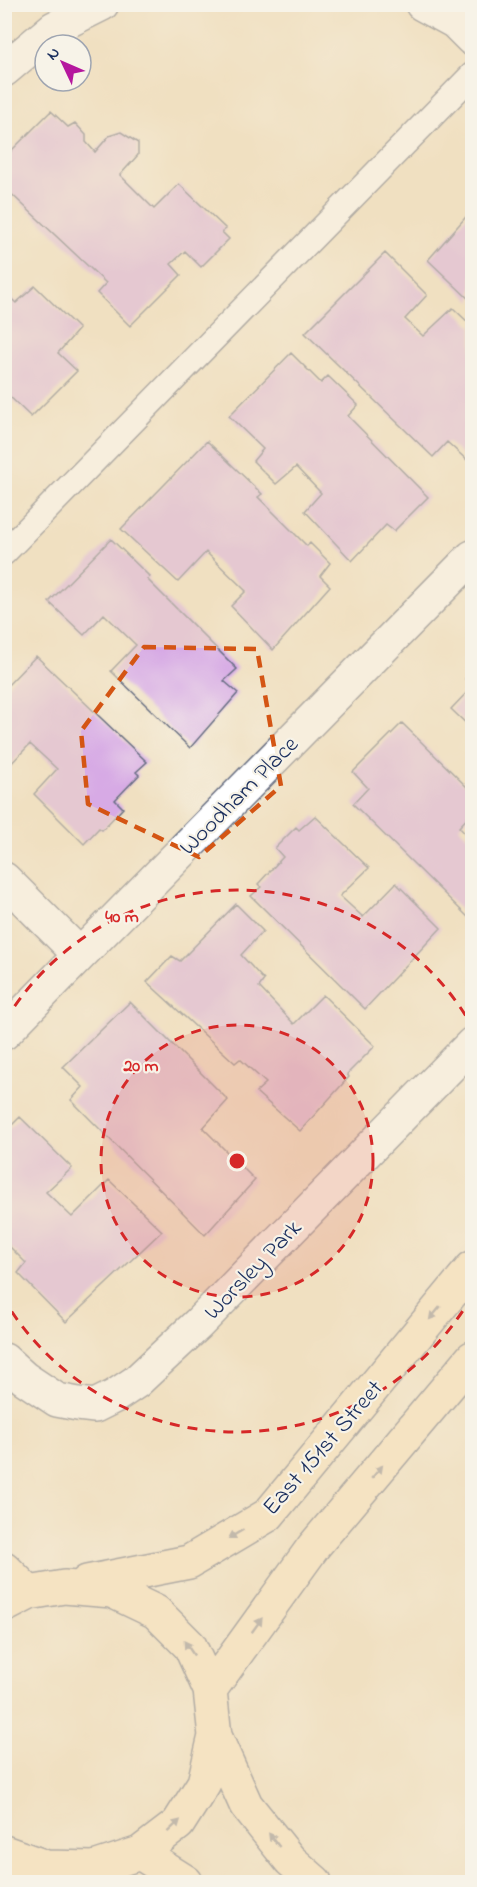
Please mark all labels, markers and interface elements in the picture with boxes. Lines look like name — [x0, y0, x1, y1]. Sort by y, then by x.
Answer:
north arrow — [33, 33, 93, 93]
text: N — [41, 42, 66, 66]
street label: Woodham Place — [172, 729, 308, 865]
text: 40 m — [105, 905, 139, 931]
text: 20 m — [122, 1054, 159, 1080]
centre of rings — [227, 1151, 247, 1171]
street label: Worsley Park — [197, 1212, 312, 1330]
one-way arrow — [429, 1305, 442, 1321]
street label: East 151st Street — [255, 1373, 393, 1524]
one-way arrow — [370, 1465, 383, 1480]
one-way arrow — [227, 1529, 244, 1539]
one-way arrow — [251, 1618, 263, 1634]
one-way arrow — [183, 1640, 195, 1656]
one-way arrow — [166, 1819, 181, 1833]
one-way arrow — [268, 1832, 281, 1848]

